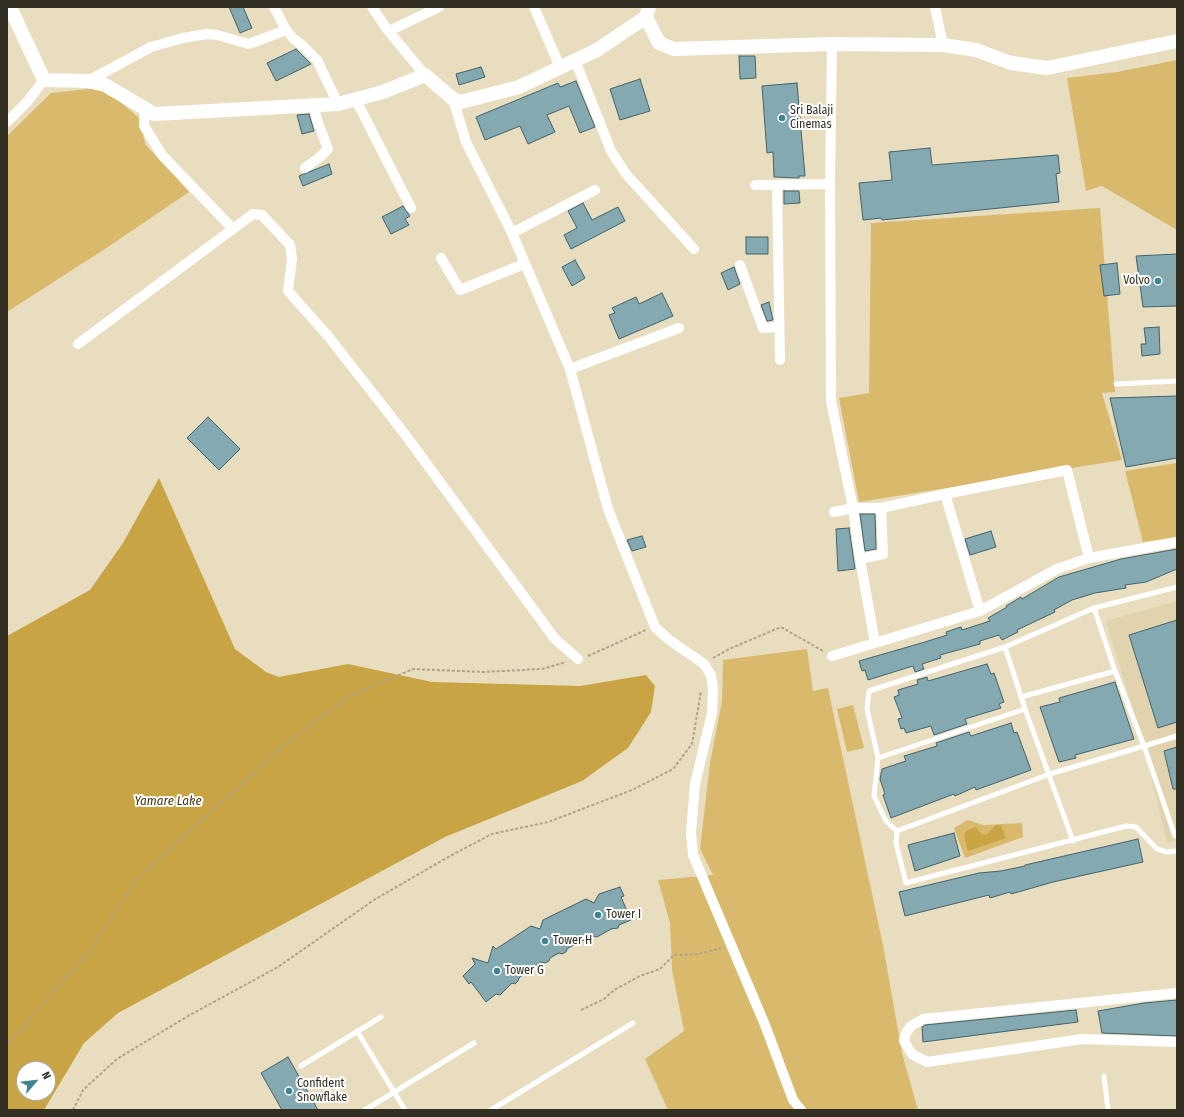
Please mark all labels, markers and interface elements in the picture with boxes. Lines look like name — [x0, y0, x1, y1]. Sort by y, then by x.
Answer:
place label: Sri Balaji Cinemas — [790, 104, 833, 132]
marker: Sri Balaji Cinemas — [777, 113, 787, 123]
place label: Volvo — [1123, 274, 1150, 288]
marker: Volvo — [1153, 276, 1163, 286]
water label: Yamare Lake — [134, 793, 202, 809]
place label: Tower I — [606, 908, 641, 922]
marker: Tower I — [593, 910, 603, 920]
place label: Tower H — [553, 934, 592, 948]
marker: Tower H — [540, 936, 550, 946]
place label: Tower G — [505, 964, 544, 978]
marker: Tower G — [492, 966, 502, 976]
north arrow — [16, 1061, 56, 1101]
text: N — [39, 1070, 53, 1082]
place label: Confident Snowflake — [297, 1077, 347, 1105]
marker: Confident Snowflake — [284, 1086, 294, 1096]

